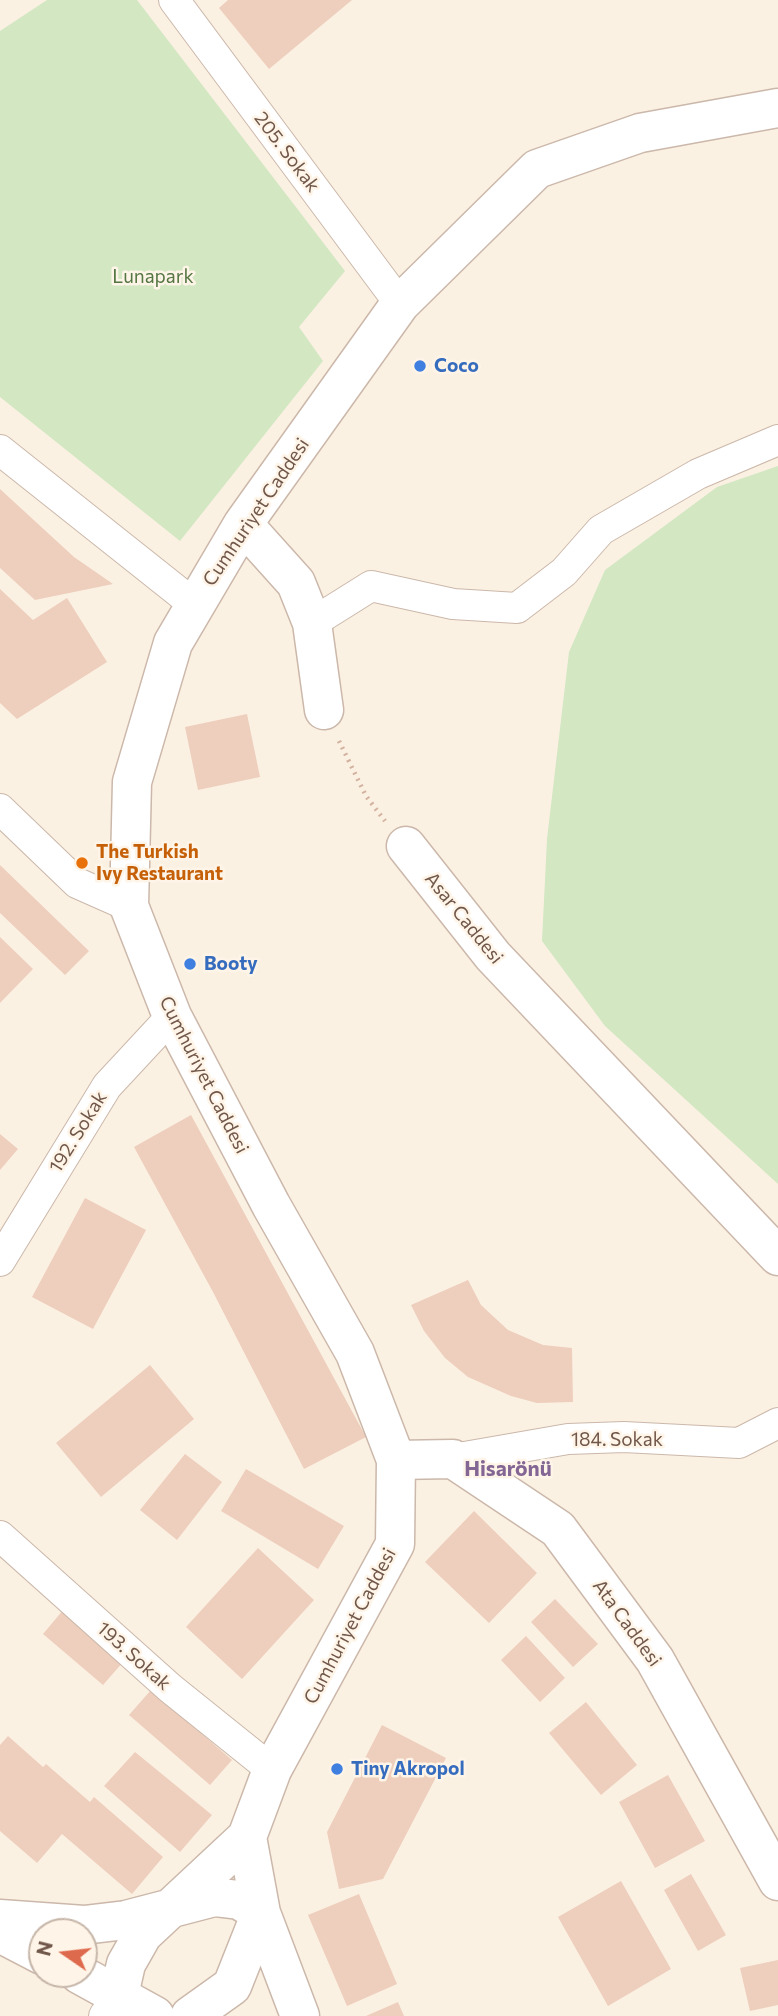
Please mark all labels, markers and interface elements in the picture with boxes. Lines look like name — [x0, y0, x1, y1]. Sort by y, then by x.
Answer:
street label: 205. Sokak — [249, 107, 325, 197]
park label: Lunapark — [112, 266, 194, 288]
place label: Coco — [434, 355, 479, 377]
marker: Coco — [412, 358, 428, 374]
street label: Cumhuriyet Caddesi — [198, 434, 314, 590]
place label: The Turkish Ivy Restaurant — [96, 841, 223, 885]
marker: The Turkish Ivy Restaurant — [74, 855, 90, 871]
street label: Asar Caddesi — [420, 868, 508, 968]
place label: Booty — [204, 953, 258, 975]
marker: Booty — [182, 956, 198, 972]
street label: Cumhuriyet Caddesi — [154, 993, 254, 1157]
street label: 192. Sokak — [44, 1087, 112, 1177]
street label: 184. Sokak — [571, 1429, 663, 1451]
district label: Hisarönü — [464, 1456, 552, 1482]
street label: Cumhuriyet Caddesi — [299, 1544, 401, 1708]
street label: Ata Caddesi — [588, 1575, 666, 1671]
street label: 193. Sokak — [92, 1617, 176, 1695]
place label: Tiny Akropol — [351, 1758, 465, 1780]
marker: Tiny Akropol — [329, 1761, 345, 1777]
north arrow — [28, 1918, 98, 1988]
text: N — [31, 1939, 57, 1958]

